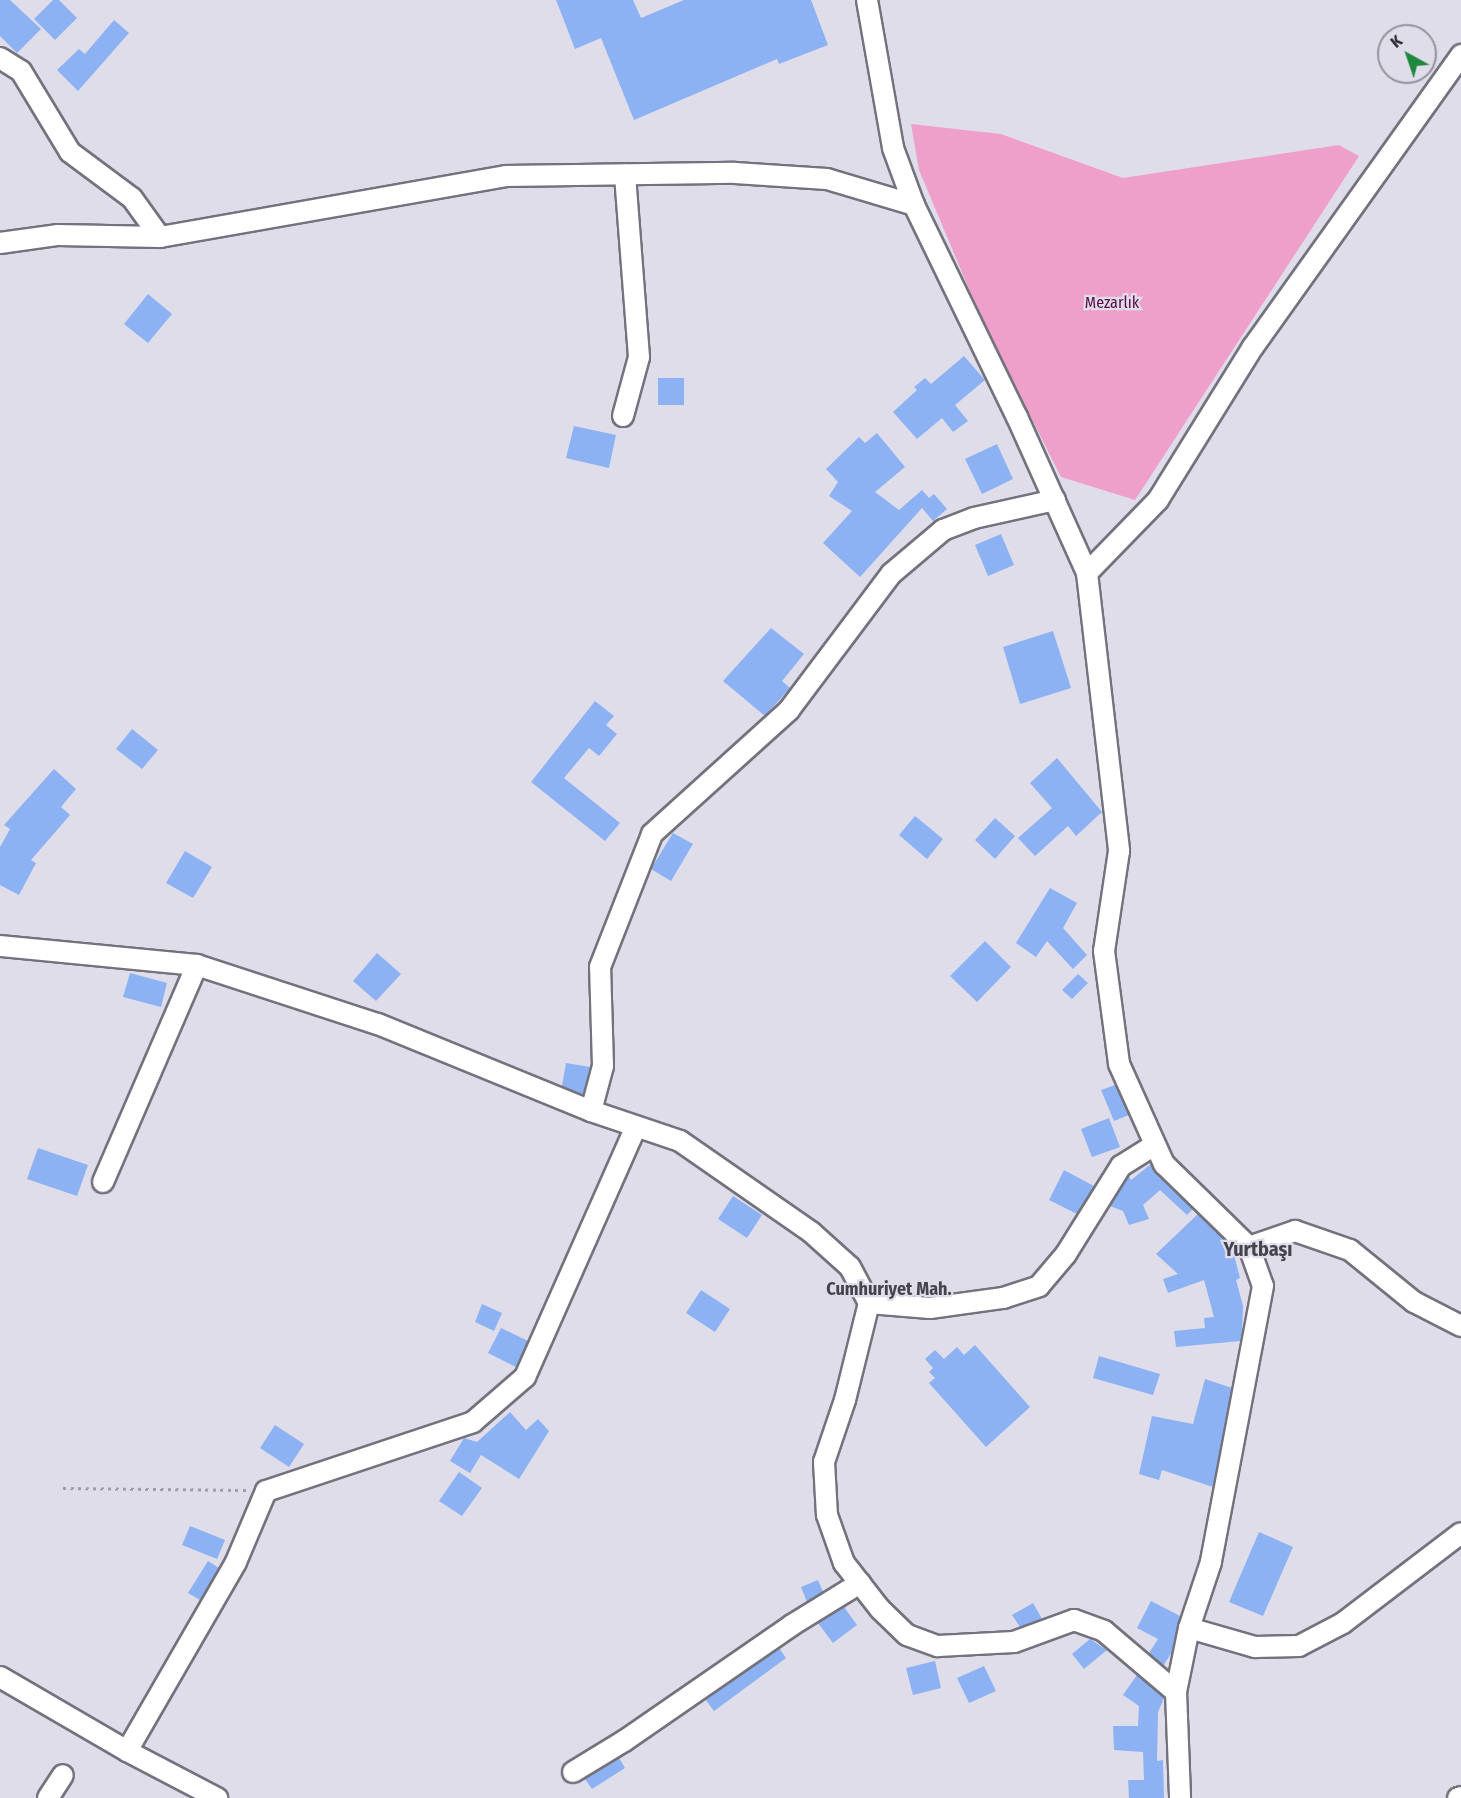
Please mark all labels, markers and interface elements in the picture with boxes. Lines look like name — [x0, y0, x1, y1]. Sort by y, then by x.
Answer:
north arrow — [1377, 24, 1437, 84]
text: K — [1387, 31, 1406, 52]
park label: Mezarlık — [1085, 293, 1139, 313]
district label: Yurtbaşı — [1224, 1237, 1292, 1261]
district label: Cumhuriyet Mah. — [826, 1278, 952, 1300]

